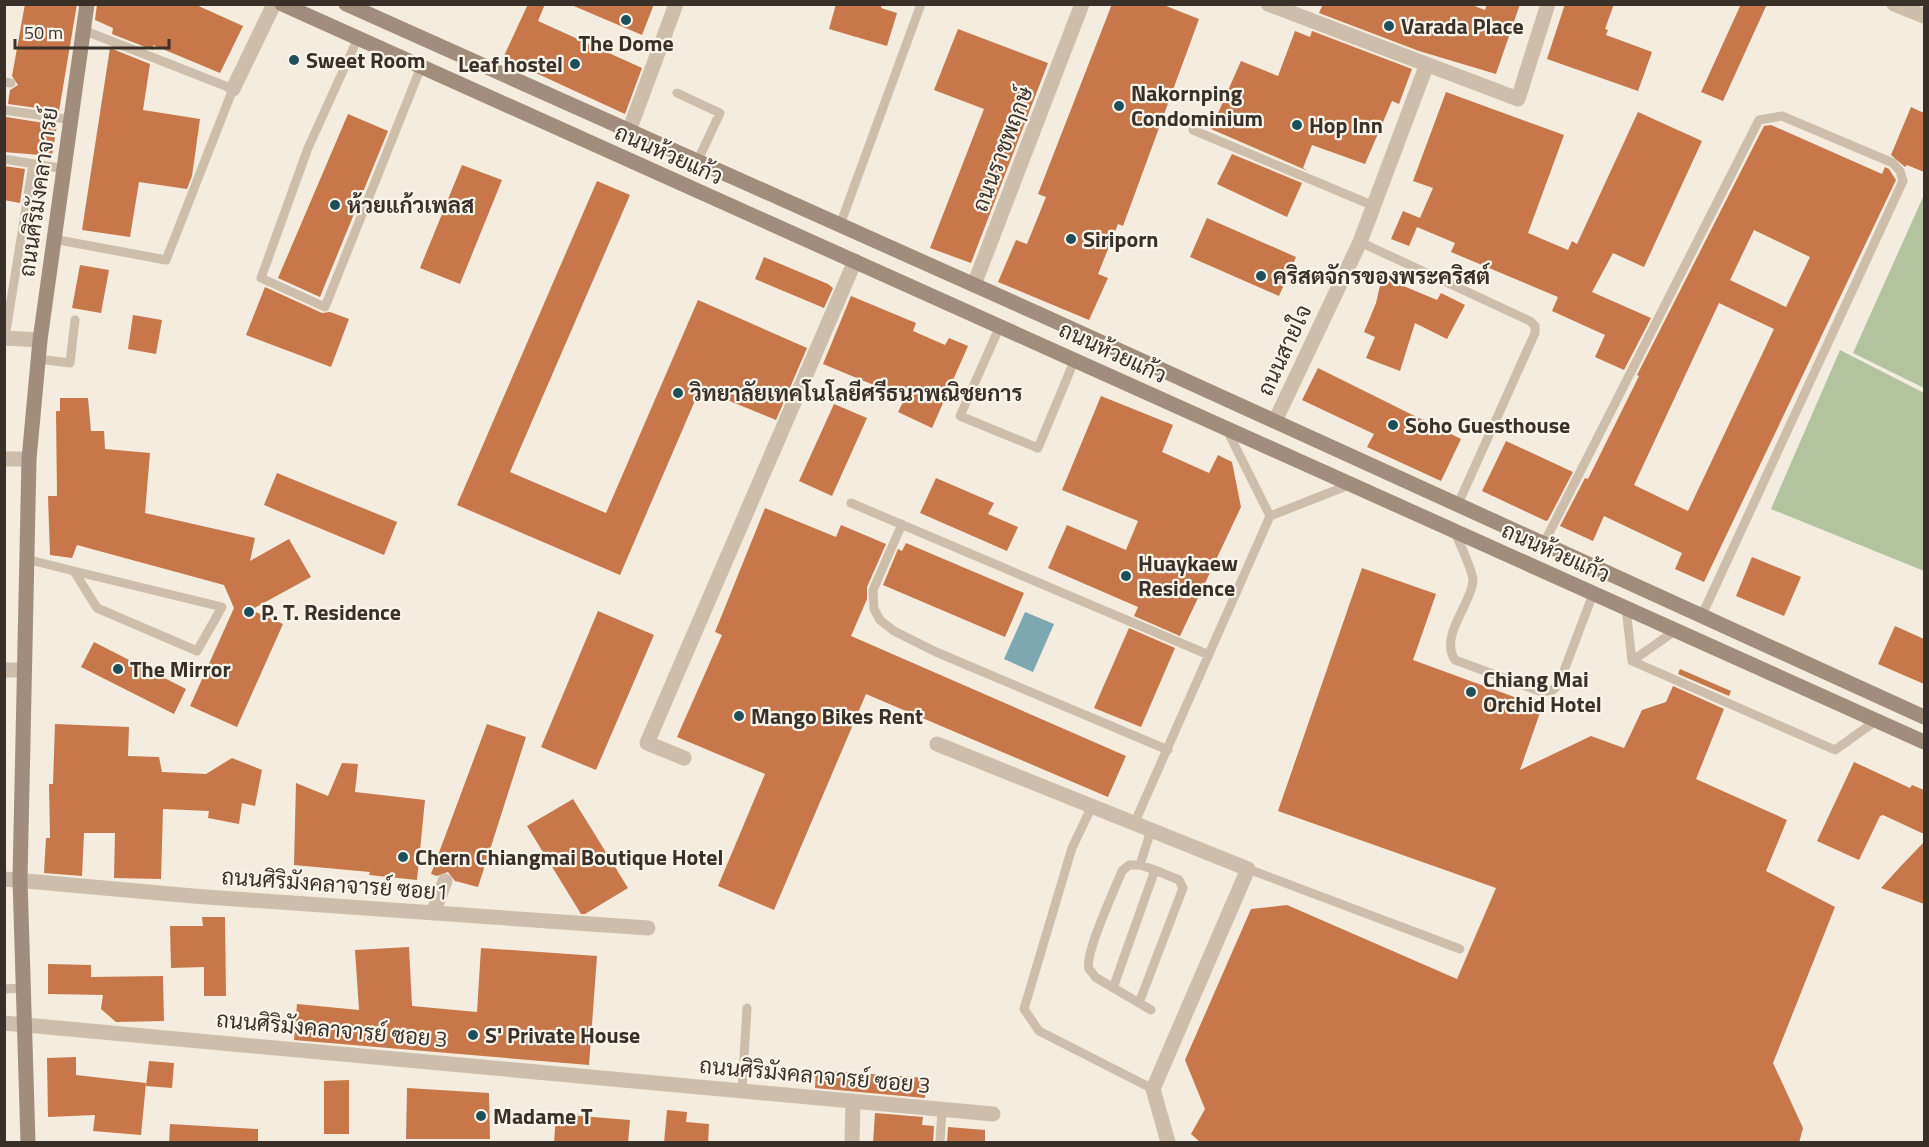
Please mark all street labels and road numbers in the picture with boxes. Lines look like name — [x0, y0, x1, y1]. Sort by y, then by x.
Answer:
street label: ถนนราชพฤกษ์ — [963, 80, 1042, 217]
street label: ถนนศิริมังคลาจารย์ — [9, 105, 67, 279]
street label: ถนนห้วยแก้ว — [609, 115, 729, 193]
street label: ถนนสายใจ — [1248, 299, 1320, 401]
street label: ถนนห้วยแก้ว — [1054, 312, 1172, 392]
street label: ถนนห้วยแก้ว — [1496, 513, 1616, 591]
street label: ถนนศิริมังคลาจารย์ ซอย1 — [220, 859, 450, 909]
street label: ถนนศิริมังคลาจารย์ ซอย 3 — [215, 1002, 449, 1056]
street label: ถนนศิริมังคลาจารย์ ซอย 3 — [698, 1048, 932, 1102]

